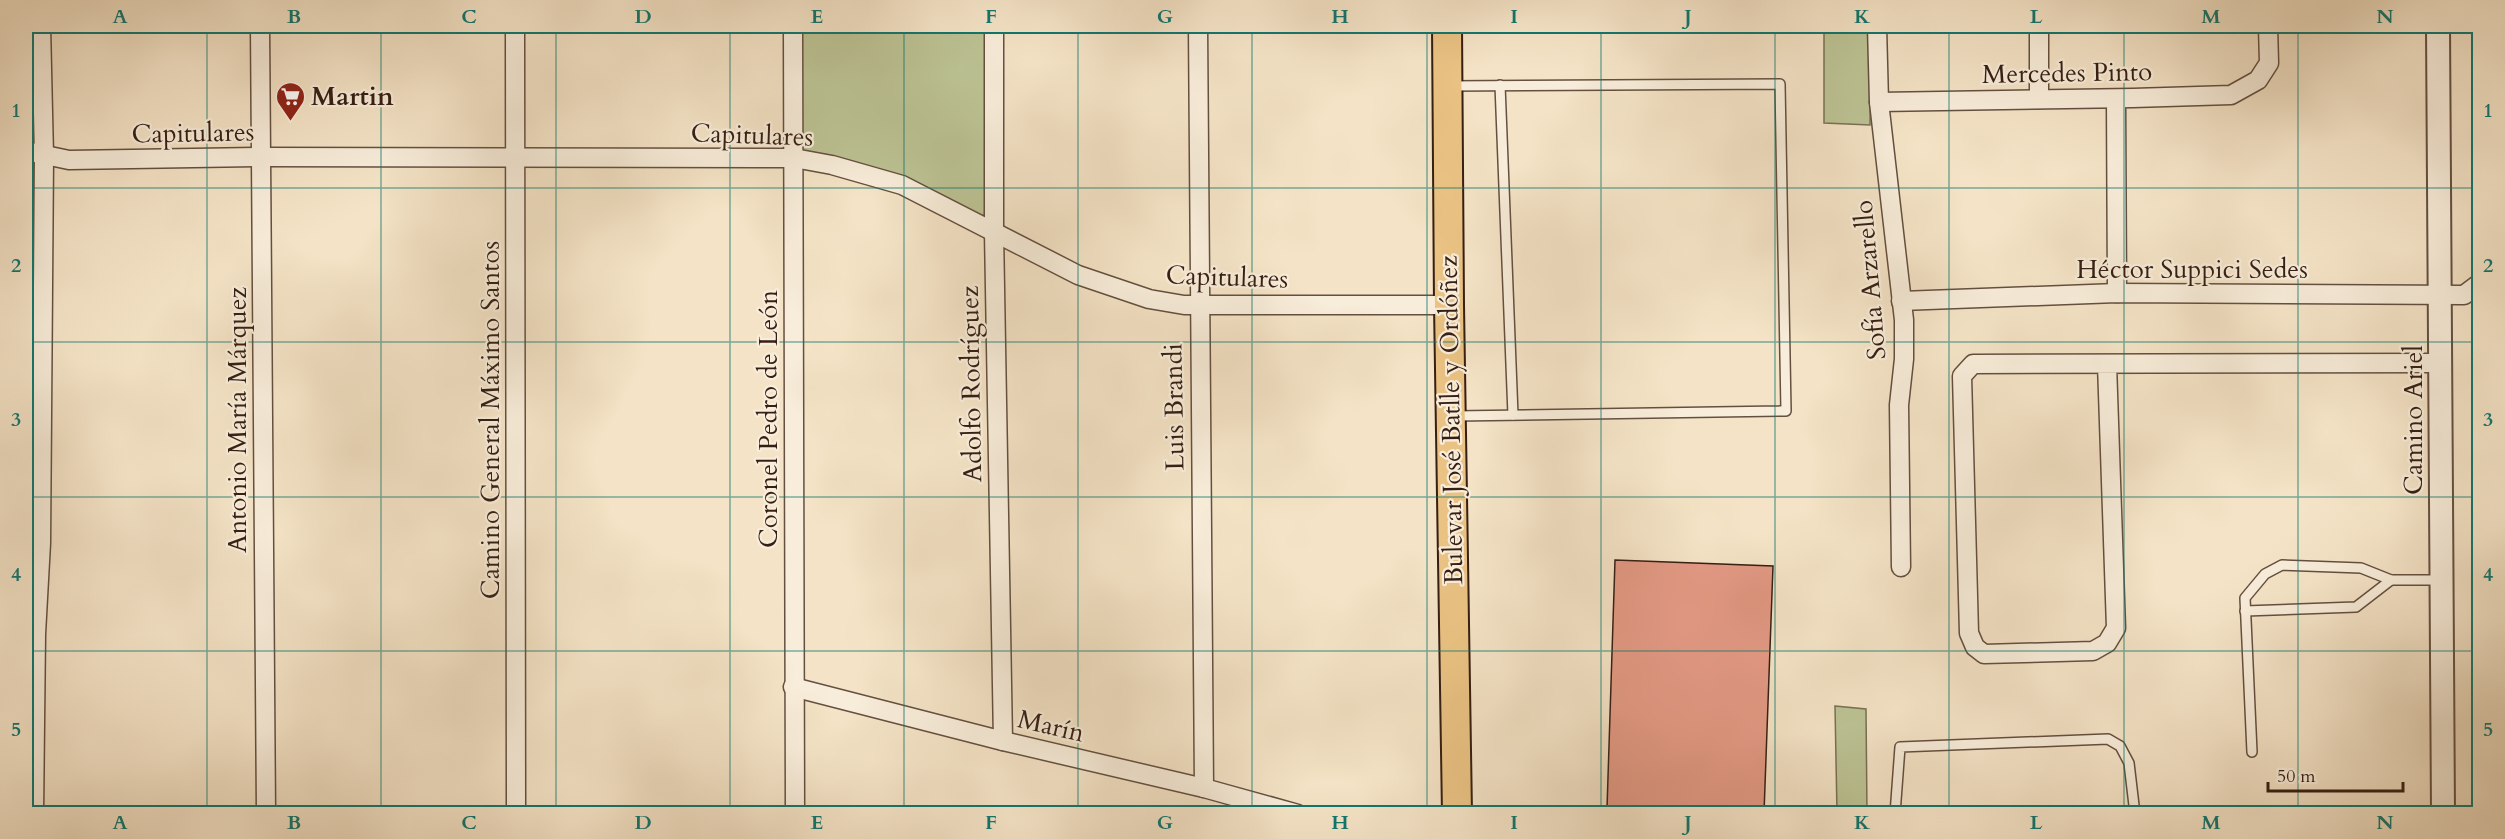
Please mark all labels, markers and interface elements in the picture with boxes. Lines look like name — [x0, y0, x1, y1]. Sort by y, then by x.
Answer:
text: A — [112, 3, 128, 30]
text: B — [287, 3, 301, 30]
text: C — [461, 3, 477, 30]
text: D — [634, 3, 652, 30]
text: E — [811, 3, 823, 30]
text: F — [985, 3, 997, 30]
text: G — [1157, 3, 1173, 30]
text: H — [1331, 3, 1349, 30]
text: I — [1510, 3, 1518, 30]
text: J — [1681, 3, 1692, 30]
text: K — [1854, 3, 1871, 30]
text: L — [2030, 3, 2043, 30]
text: M — [2201, 3, 2221, 30]
text: N — [2376, 3, 2394, 30]
street label: Mercedes Pinto — [1981, 54, 2153, 92]
place label: Martin — [311, 79, 394, 114]
supermarket icon: Martin — [274, 80, 306, 122]
text: 1 — [11, 97, 21, 124]
text: 1 — [2483, 97, 2493, 124]
street label: Capitulares — [131, 114, 255, 152]
street label: Capitulares — [690, 115, 814, 155]
street label: Sofía Arzarello — [1846, 199, 1894, 361]
street label: Camino General Máximo Santos — [473, 241, 508, 599]
text: 2 — [11, 252, 21, 279]
street label: Héctor Suppici Sedes — [2076, 252, 2308, 287]
text: 2 — [2483, 252, 2493, 279]
street label: Bulevar José Batlle y Ordóñez — [1431, 255, 1471, 585]
street label: Capitulares — [1165, 257, 1289, 297]
street label: Adolfo Rodríguez — [952, 285, 990, 483]
street label: Antonio María Márquez — [220, 287, 255, 553]
street label: Coronel Pedro de León — [751, 290, 786, 548]
street label: Luis Brandi — [1155, 343, 1193, 471]
street label: Camino Ariel — [2396, 345, 2431, 495]
text: 3 — [11, 406, 21, 433]
text: 3 — [2483, 406, 2493, 433]
text: 4 — [11, 561, 21, 588]
text: 4 — [2483, 561, 2493, 588]
street label: Marín — [1014, 701, 1088, 751]
text: 5 — [11, 716, 21, 743]
text: 5 — [2483, 716, 2493, 743]
scale bar — [2268, 755, 2403, 793]
text: 50 m — [2277, 764, 2316, 789]
text: A — [112, 809, 128, 836]
text: B — [287, 809, 301, 836]
text: C — [461, 809, 477, 836]
text: D — [634, 809, 652, 836]
text: E — [811, 809, 823, 836]
text: F — [985, 809, 997, 836]
text: G — [1157, 809, 1173, 836]
text: H — [1331, 809, 1349, 836]
text: I — [1510, 809, 1518, 836]
text: J — [1681, 809, 1692, 836]
text: K — [1854, 809, 1871, 836]
text: L — [2030, 809, 2043, 836]
text: M — [2201, 809, 2221, 836]
text: N — [2376, 809, 2394, 836]

